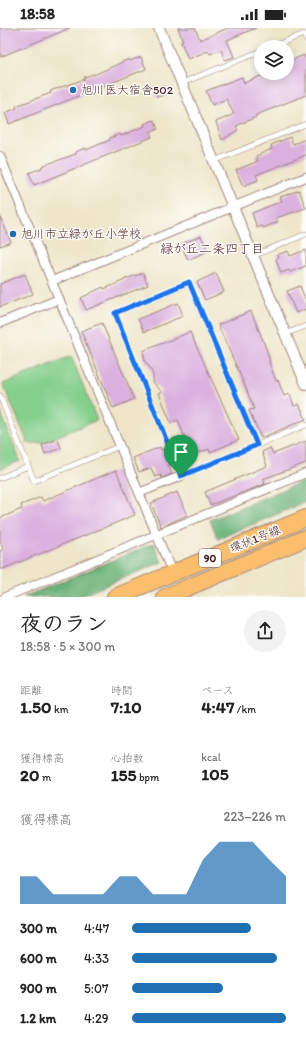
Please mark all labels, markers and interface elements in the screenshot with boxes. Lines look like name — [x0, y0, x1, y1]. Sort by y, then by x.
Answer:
text: 18:58 — [20, 5, 55, 23]
map controls — [254, 40, 294, 80]
button: layers — [254, 40, 294, 80]
place label: 旭川医大宿舎502 — [81, 83, 174, 97]
marker: 旭川医大宿舎502 — [68, 85, 78, 95]
place label: 旭川市立緑が丘小学校 — [21, 227, 141, 241]
marker: 旭川市立緑が丘小学校 — [8, 229, 18, 239]
district label: 緑が丘二条四丁目 — [160, 241, 264, 256]
pin — [164, 435, 198, 476]
icon: arrive — [170, 441, 192, 463]
street label: 環状1号線 — [228, 522, 282, 556]
road number: 90 — [199, 549, 221, 567]
text: 夜のラン — [20, 610, 108, 637]
button: share — [244, 610, 286, 652]
text: 18:58 · 5 × 300 m — [20, 639, 115, 654]
text: 距離 — [20, 684, 42, 697]
text: 時間 — [111, 684, 133, 697]
text: ペース — [201, 684, 234, 697]
text: 1.50 — [20, 697, 51, 717]
text: 7:10 — [111, 697, 142, 717]
text: 4:47 — [201, 697, 234, 717]
text: km — [51, 703, 69, 716]
text: /km — [234, 703, 256, 716]
text: kcal — [201, 751, 221, 764]
text: 獲得標高 — [20, 752, 64, 765]
text: 心拍数 — [111, 752, 144, 765]
text: 105 — [201, 764, 229, 784]
text: 20 — [20, 765, 39, 785]
text: 155 — [111, 765, 136, 785]
text: m — [39, 771, 51, 784]
text: bpm — [136, 771, 159, 784]
text: 223–226 m — [224, 809, 286, 824]
text: 獲得標高 — [20, 812, 72, 827]
text: 300 m — [20, 921, 57, 936]
text: 4:47 — [84, 921, 109, 936]
text: 600 m — [20, 951, 57, 966]
text: 4:33 — [84, 951, 109, 966]
text: 900 m — [20, 981, 57, 996]
text: 5:07 — [84, 981, 108, 996]
text: 1.2 km — [20, 1011, 56, 1026]
text: 4:29 — [84, 1011, 109, 1026]

